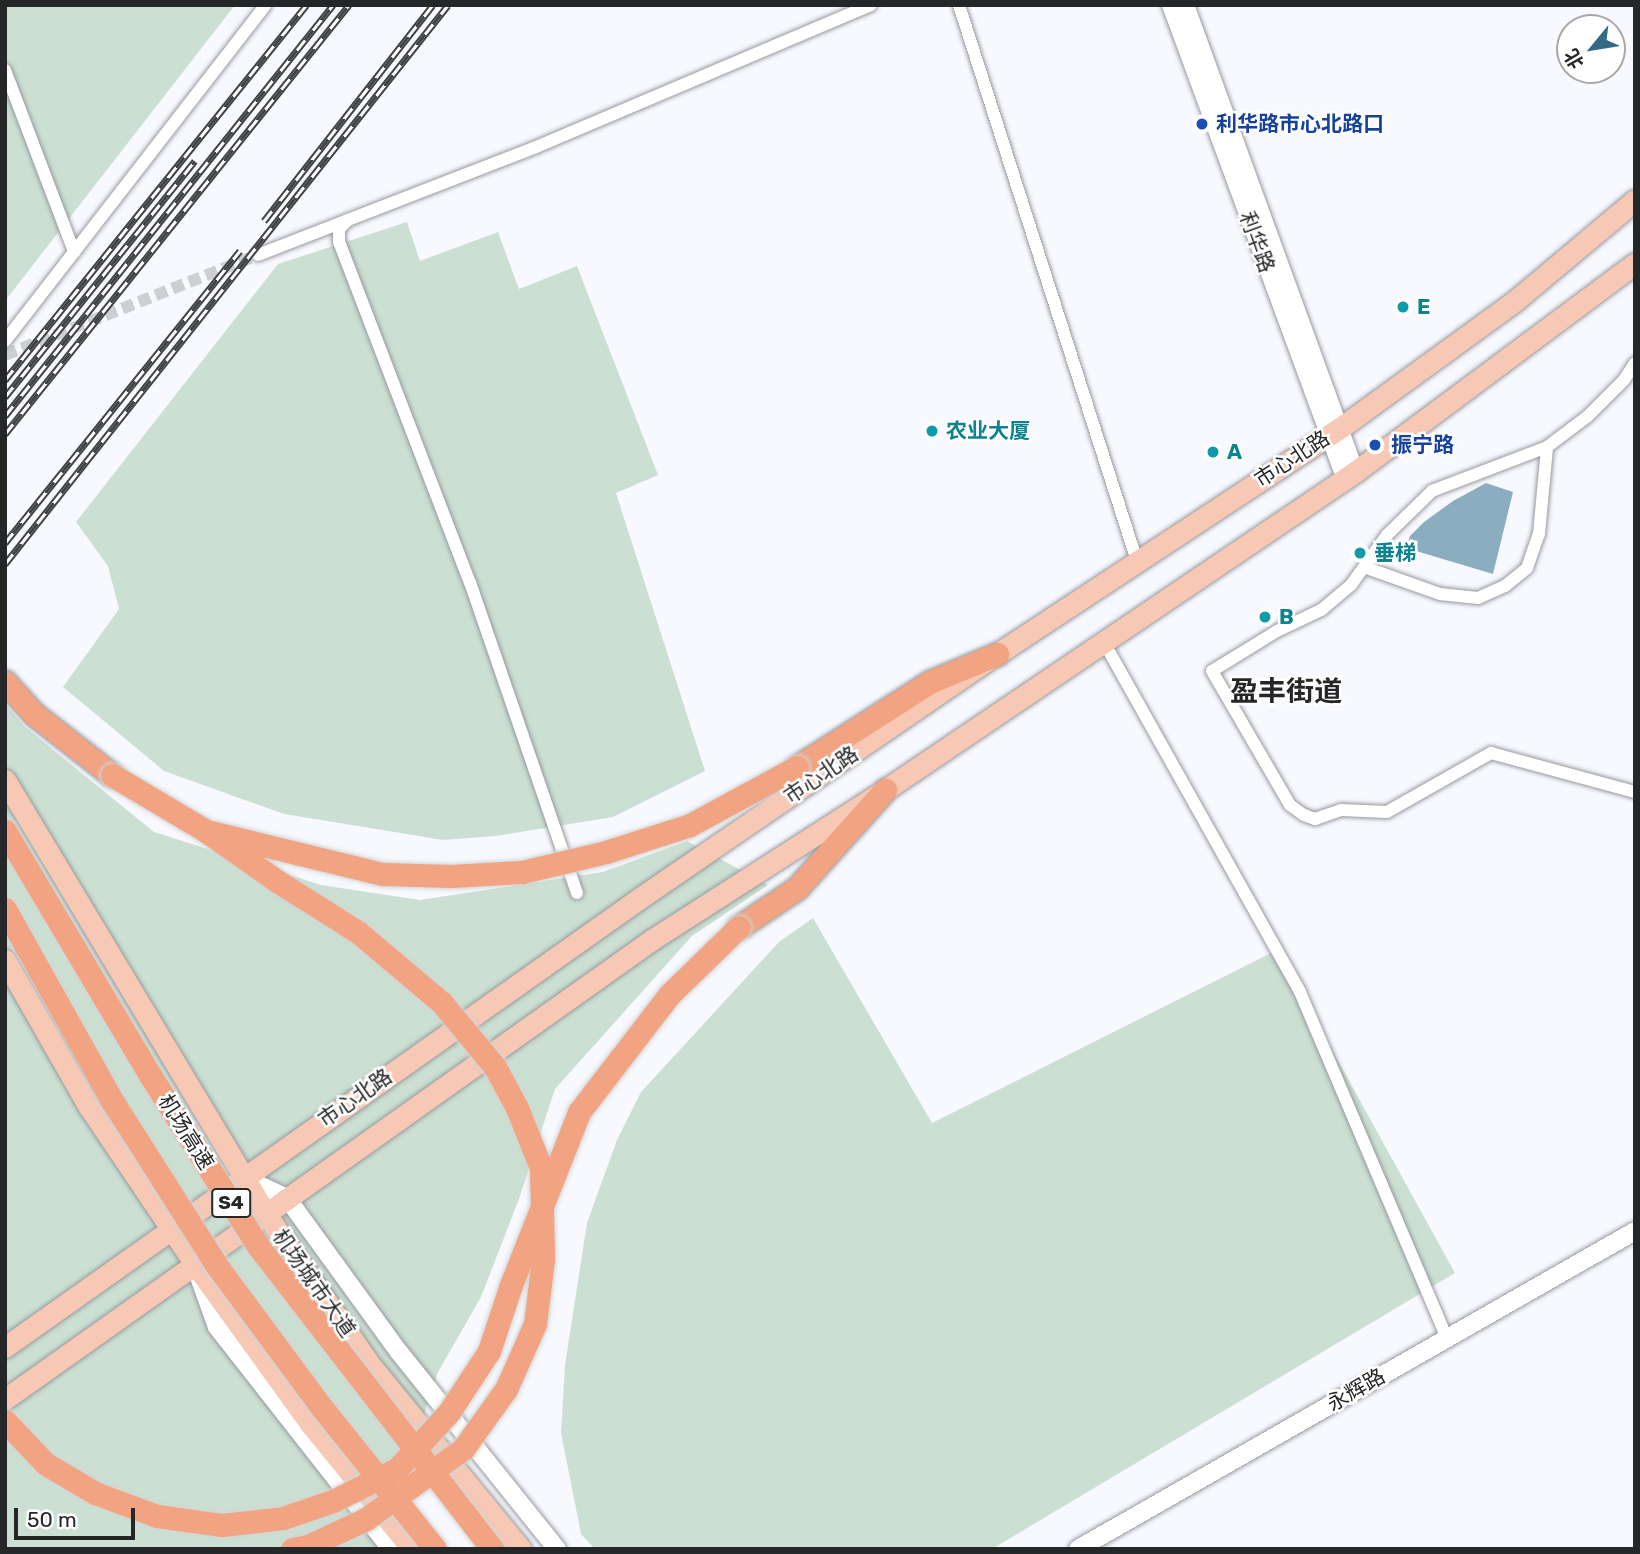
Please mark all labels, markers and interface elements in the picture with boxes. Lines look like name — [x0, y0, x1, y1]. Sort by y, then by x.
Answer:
north arrow — [1556, 14, 1626, 84]
text: 北 — [1559, 45, 1589, 73]
place label: 利华路市心北路口 — [1216, 111, 1384, 137]
marker: 利华路市心北路口 — [1194, 116, 1210, 132]
street label: 利华路 — [1234, 208, 1280, 276]
place label: E — [1417, 294, 1430, 320]
marker: E — [1395, 299, 1411, 315]
place label: 农业大厦 — [946, 418, 1030, 444]
marker: 农业大厦 — [924, 423, 940, 439]
street label: 市心北路 — [1250, 426, 1334, 492]
place label: 振宁路 — [1391, 432, 1454, 458]
marker: 振宁路 — [1365, 435, 1385, 455]
place label: A — [1227, 439, 1242, 465]
marker: A — [1205, 444, 1221, 460]
place label: 垂梯 — [1374, 540, 1416, 566]
marker: 垂梯 — [1352, 545, 1368, 561]
place label: B — [1279, 604, 1294, 630]
marker: B — [1257, 609, 1273, 625]
district label: 盈丰街道 — [1230, 675, 1342, 709]
street label: 市心北路 — [779, 741, 863, 809]
street label: 市心北路 — [313, 1064, 397, 1132]
street label: 机场高速 — [153, 1090, 219, 1174]
road number: S4 — [210, 1188, 252, 1218]
street label: 机场城市大道 — [268, 1224, 360, 1342]
street label: 永辉路 — [1322, 1363, 1390, 1417]
scale bar — [18, 1494, 138, 1538]
text: 50 m — [27, 1507, 77, 1532]

